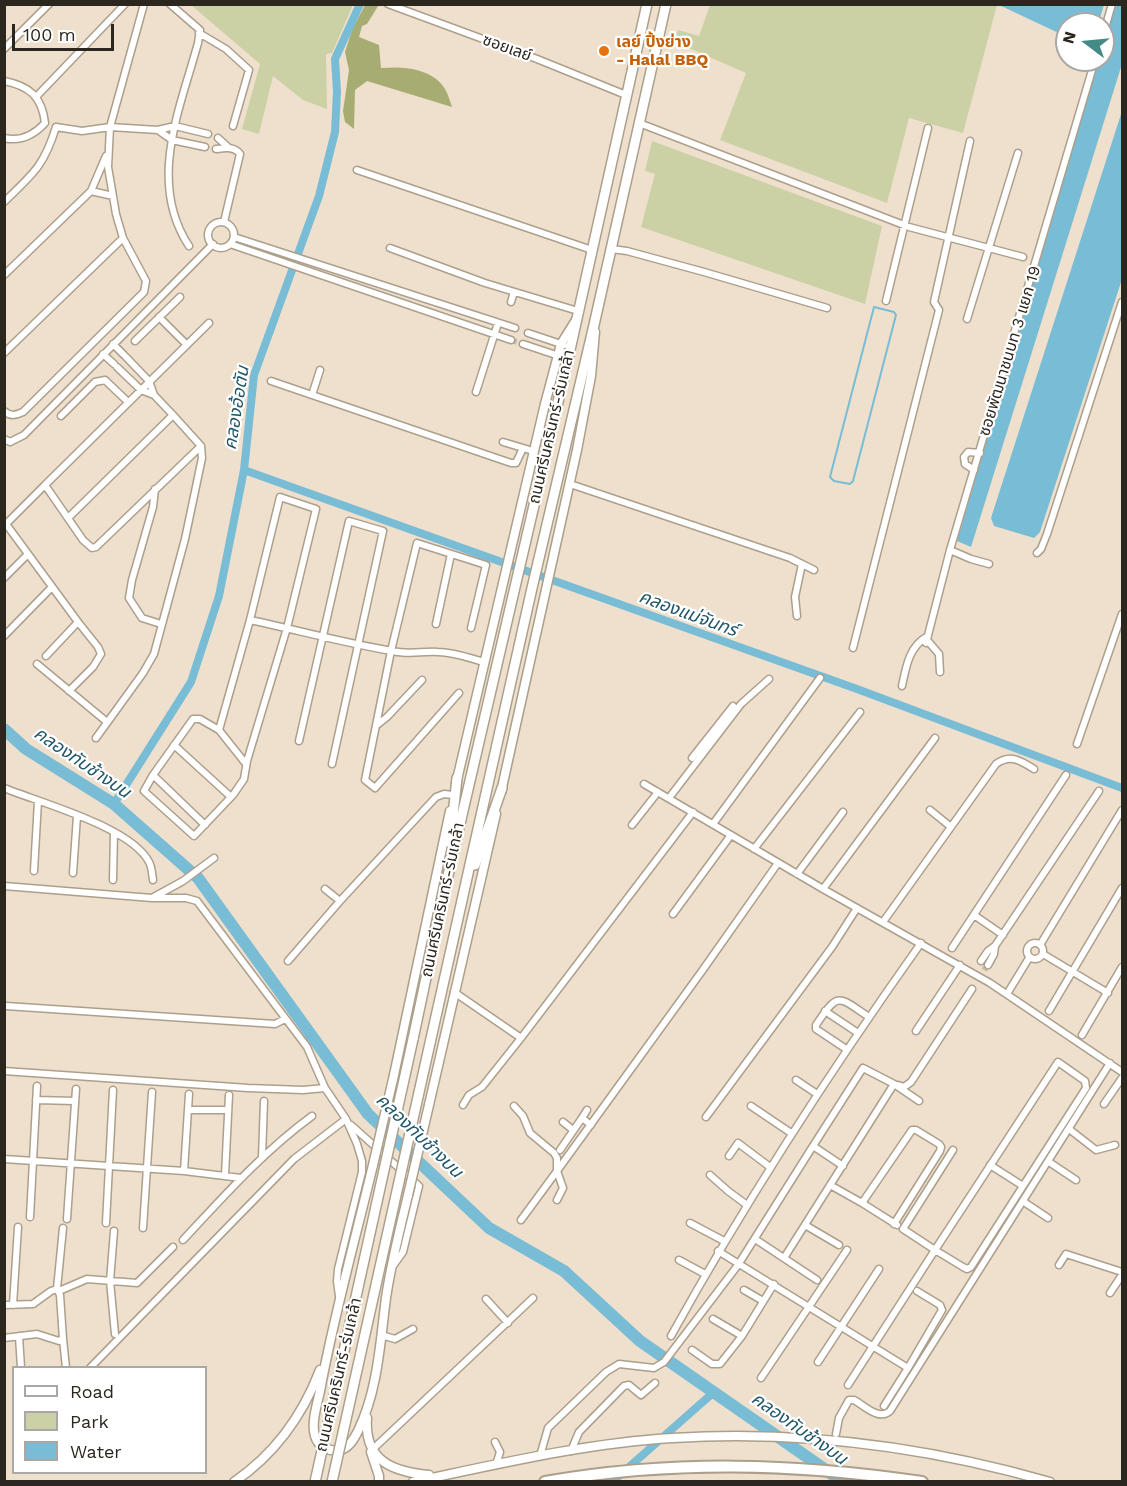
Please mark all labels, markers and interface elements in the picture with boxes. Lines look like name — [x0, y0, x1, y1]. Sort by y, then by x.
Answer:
scale bar — [15, 12, 117, 50]
north arrow — [1055, 12, 1115, 72]
text: 100 m — [23, 24, 76, 45]
text: N — [1058, 29, 1080, 46]
street label: ซอยเลย์ — [480, 30, 534, 66]
place label: เลย์ ปิ้งย่าง - Halal BBQ — [616, 32, 708, 70]
marker: เลย์ ปิ้งย่าง - Halal BBQ — [597, 44, 611, 58]
street label: ซอยพัฒนาชนบท 3 แยก 19 — [975, 264, 1045, 438]
street label: ถนนศรีนครินทร์-ร่มเกล้า — [525, 348, 579, 506]
water label: คลองอ้อตัน — [220, 365, 254, 451]
water label: คลองแม่จันทร์ — [636, 586, 740, 642]
water label: คลองทับช้างบน — [30, 723, 134, 803]
street label: ถนนศรีนครินทร์-ร่มเกล้า — [417, 821, 469, 979]
water label: คลองทับช้างบน — [371, 1089, 467, 1183]
street label: ถนนศรีนครินทร์-ร่มเกล้า — [312, 1296, 366, 1454]
legend — [12, 1366, 207, 1474]
text: Road — [70, 1381, 114, 1402]
water label: คลองทับช้างบน — [747, 1388, 851, 1470]
text: Park — [70, 1411, 109, 1432]
text: Water — [70, 1441, 122, 1462]

